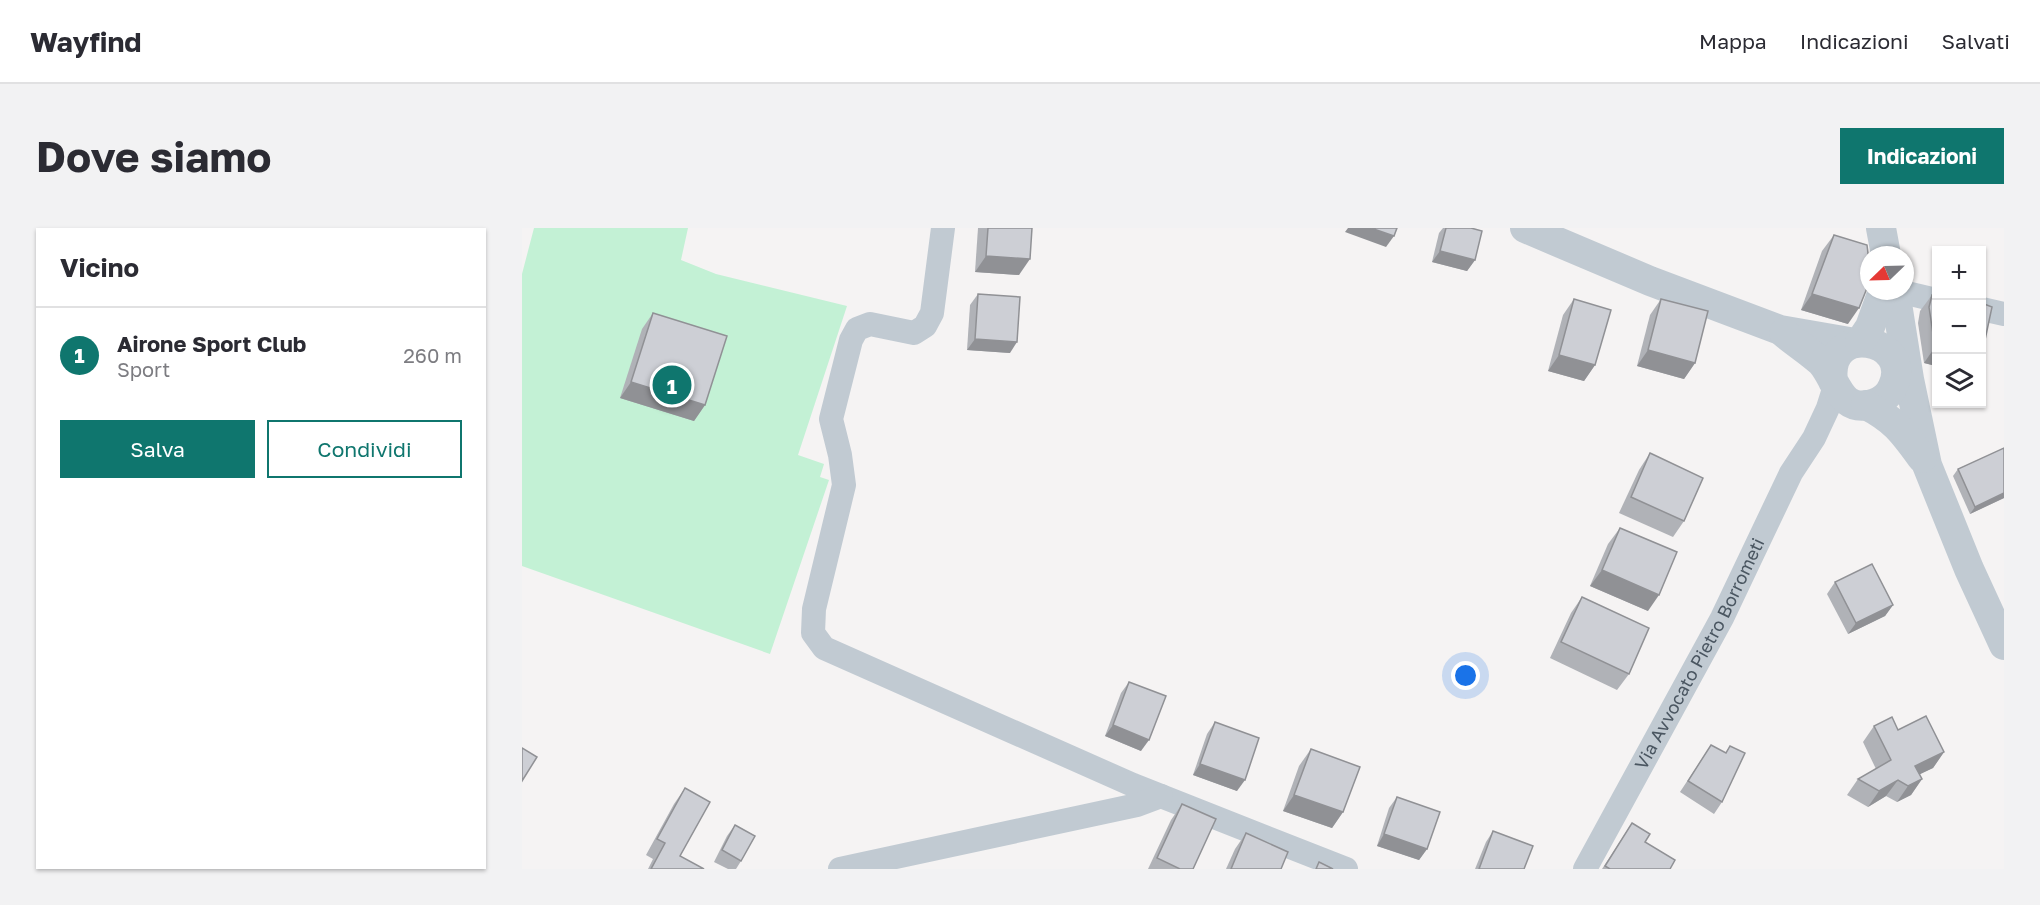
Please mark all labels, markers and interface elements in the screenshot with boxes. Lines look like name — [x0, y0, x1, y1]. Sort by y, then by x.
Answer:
text: Wayfind — [30, 25, 142, 58]
text: Mappa — [1699, 28, 1767, 54]
text: Indicazioni — [1800, 28, 1909, 54]
text: Salvati — [1942, 28, 2010, 54]
button: Indicazioni — [1840, 128, 2004, 184]
text: Dove siamo — [36, 131, 271, 181]
north arrow — [1860, 246, 1914, 300]
map controls — [1932, 246, 1986, 408]
button: + — [1932, 246, 1986, 300]
text: Vicino — [60, 252, 139, 283]
button: − — [1932, 300, 1986, 354]
text: Airone Sport Club — [117, 330, 306, 357]
text: 1 — [74, 343, 85, 367]
text: 260 m — [403, 343, 462, 367]
button: layers — [1932, 354, 1986, 408]
text: Sport — [117, 357, 170, 381]
pin: 1 — [652, 362, 692, 408]
button: Salva — [60, 420, 255, 478]
button: Condividi — [267, 420, 462, 478]
street label: Via Avvocato Pietro Borrometi — [1629, 534, 1769, 773]
your location — [1451, 661, 1480, 690]

